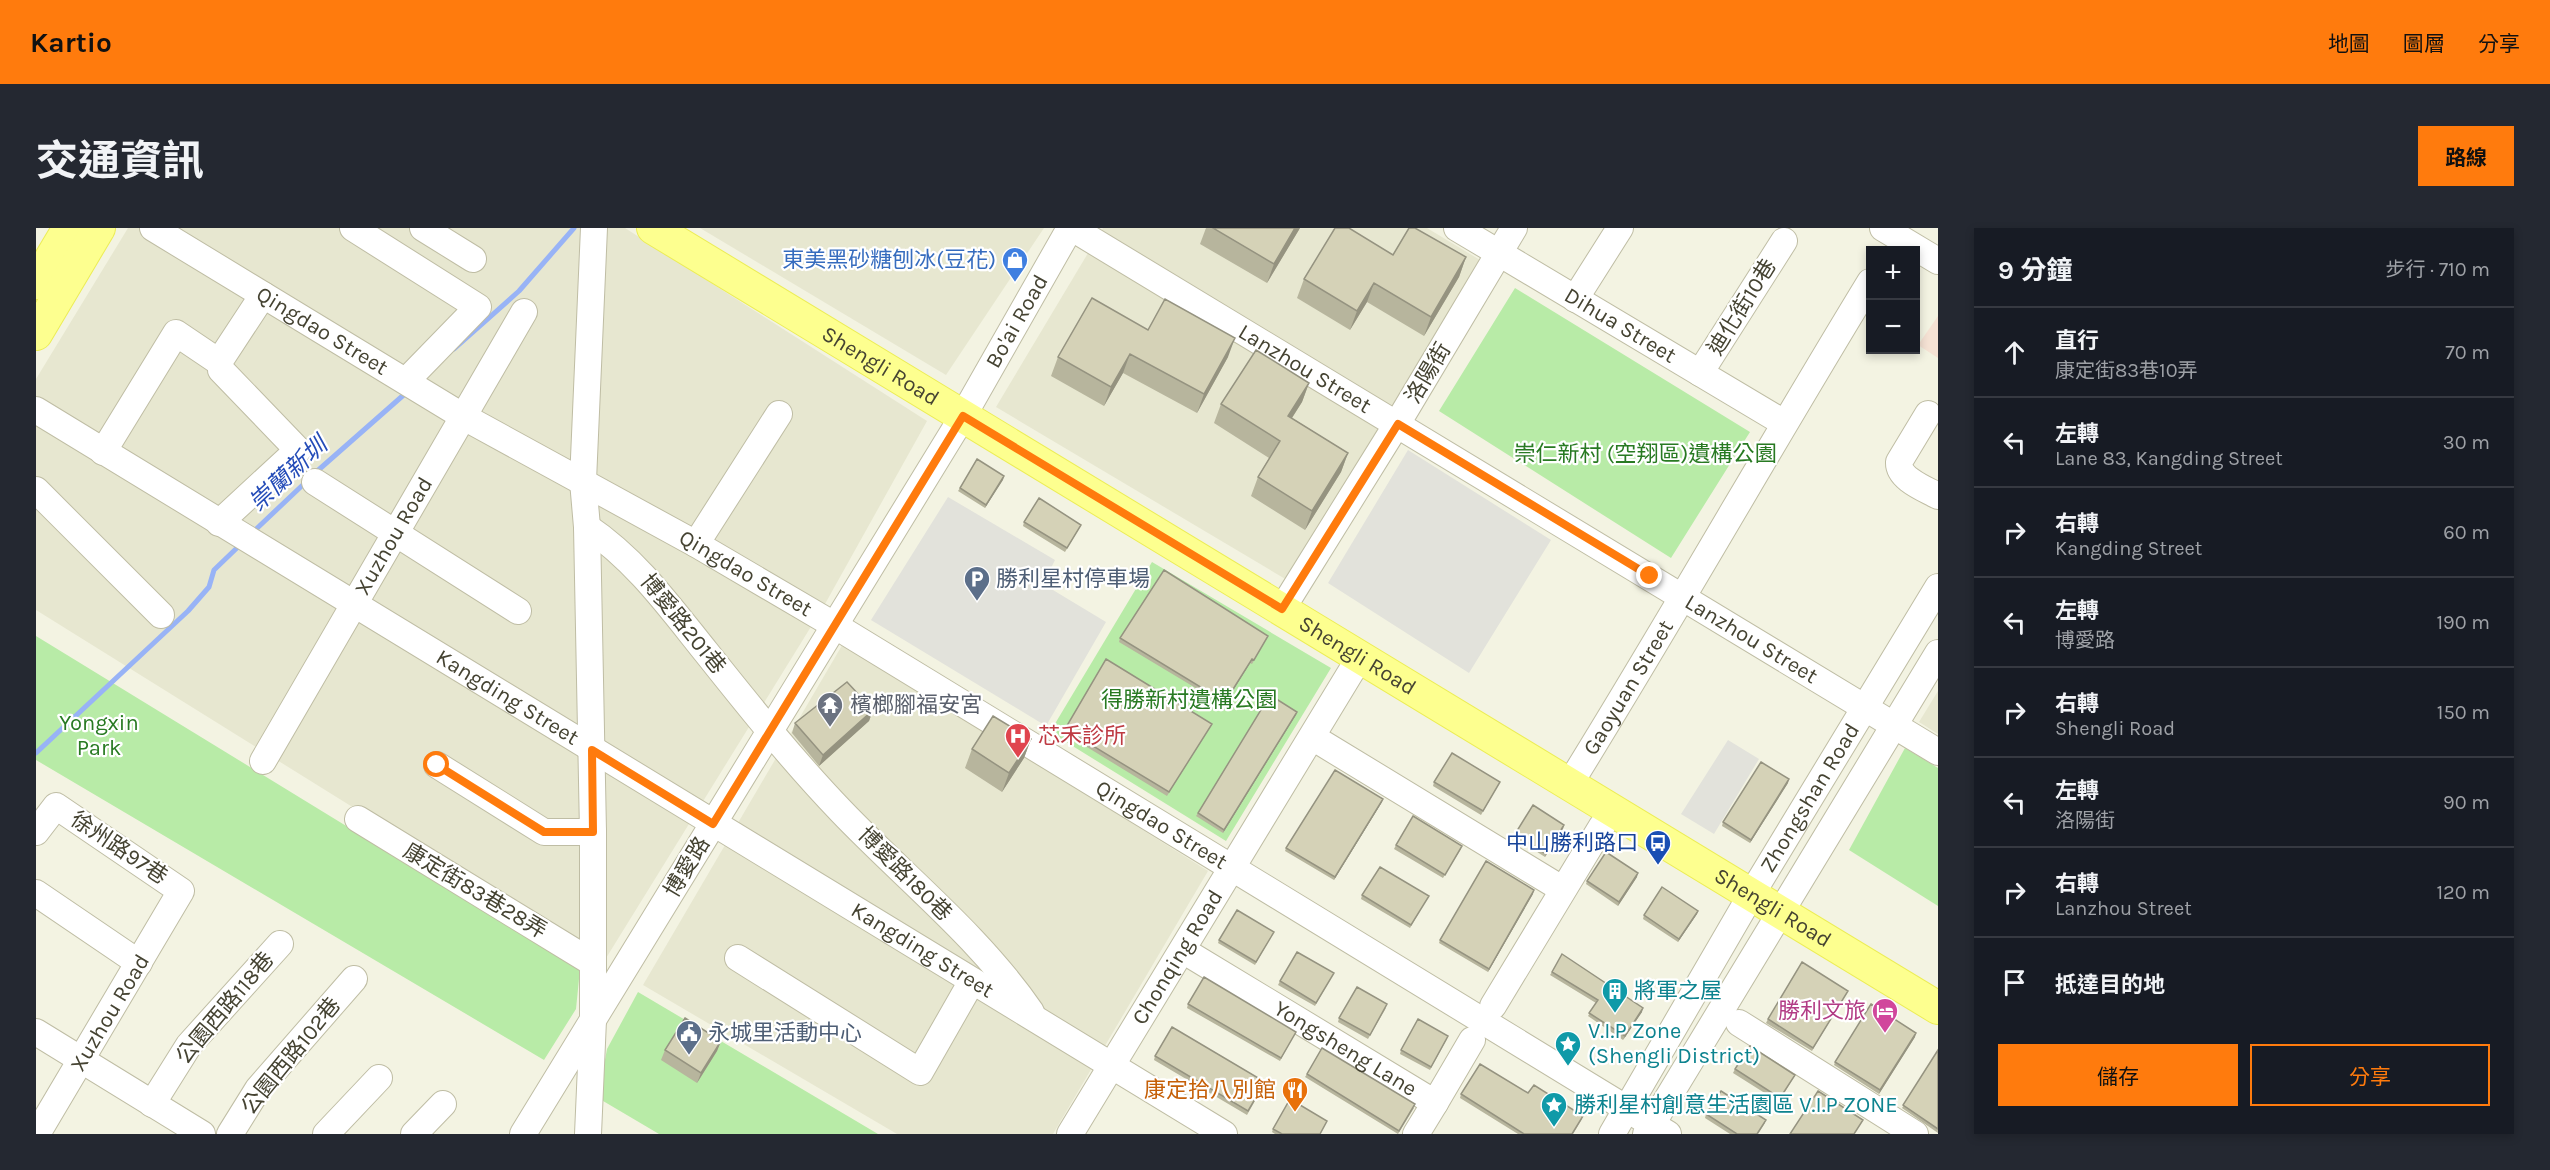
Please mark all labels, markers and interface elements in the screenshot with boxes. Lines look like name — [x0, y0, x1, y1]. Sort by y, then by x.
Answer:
text: Kartio — [30, 26, 112, 59]
text: 地圖 — [2328, 32, 2370, 56]
text: 圖層 — [2403, 32, 2445, 56]
text: 分享 — [2478, 32, 2520, 56]
button: 路線 — [2418, 126, 2514, 186]
text: 交通資訊 — [36, 136, 204, 186]
shop icon: 東美黑砂糖刨冰(豆花) — [1000, 245, 1030, 283]
map controls — [1866, 246, 1920, 354]
button: + — [1866, 246, 1920, 300]
place label: 東美黑砂糖刨冰(豆花) — [782, 247, 996, 273]
street label: 迪化街10巷 — [1702, 254, 1782, 360]
text: 9 分鐘 — [1998, 255, 2072, 286]
text: 步行 · 710 m — [2386, 258, 2490, 281]
street label: Bo'ai Road — [980, 270, 1054, 373]
street label: Qingdao Street — [252, 281, 393, 381]
street label: Dihua Street — [1560, 282, 1681, 369]
button: − — [1866, 300, 1920, 354]
street label: Lanzhou Street — [1234, 319, 1376, 419]
street label: Shengli Road — [817, 321, 944, 411]
text: 直行 — [2055, 328, 2099, 354]
icon: ahead — [1998, 336, 2031, 369]
street label: 洛陽街 — [1400, 338, 1456, 408]
text: 70 m — [2445, 341, 2490, 364]
text: 康定街83巷10弄 — [2055, 359, 2198, 382]
text: 左轉 — [2055, 421, 2099, 447]
icon: left — [1998, 426, 2031, 459]
water label: 崇蘭新圳 — [243, 429, 335, 517]
text: 30 m — [2443, 431, 2490, 454]
park label: 崇仁新村 (空翔區)遺構公園 — [1514, 441, 1776, 467]
text: Lane 83, Kangding Street — [2055, 447, 2283, 470]
street label: Xuzhou Road — [349, 472, 438, 600]
text: 右轉 — [2055, 511, 2099, 537]
icon: right — [1998, 516, 2031, 549]
text: 60 m — [2443, 521, 2490, 544]
street label: Qingdao Street — [675, 524, 817, 622]
text: Kangding Street — [2055, 537, 2202, 560]
route end — [1636, 562, 1662, 588]
parking icon: 勝利星村停車場 — [962, 564, 992, 602]
place label: 勝利星村停車場 — [996, 566, 1150, 592]
street label: 博愛路201巷 — [635, 569, 731, 679]
street label: Lanzhou Street — [1680, 589, 1822, 689]
text: 左轉 — [2055, 598, 2099, 624]
icon: left — [1998, 606, 2031, 639]
street label: Shengli Road — [1294, 610, 1421, 701]
text: 190 m — [2436, 611, 2490, 634]
street label: Gaoyuan Street — [1578, 615, 1679, 760]
text: 博愛路 — [2055, 629, 2115, 652]
street label: Kangding Street — [431, 644, 583, 751]
park label: 得勝新村遺構公園 — [1101, 687, 1277, 713]
temple icon: 檳榔腳福安宮 — [815, 690, 845, 728]
text: 右轉 — [2055, 691, 2099, 717]
place label: 檳榔腳福安宮 — [850, 692, 982, 718]
icon: right — [1998, 696, 2031, 729]
text: 150 m — [2437, 701, 2490, 724]
park label: Yongxin Park — [59, 710, 139, 761]
text: Shengli Road — [2055, 717, 2175, 740]
street label: Zhongshan Road — [1755, 718, 1865, 877]
hospital icon: 芯禾診所 — [1003, 721, 1033, 759]
place label: 芯禾診所 — [1038, 723, 1126, 749]
route start — [423, 751, 449, 777]
street label: Qingdao Street — [1091, 775, 1232, 875]
text: 左轉 — [2055, 778, 2099, 804]
icon: left — [1998, 786, 2031, 819]
text: 90 m — [2443, 791, 2490, 814]
street label: 徐州路97巷 — [66, 806, 172, 890]
text: 洛陽街 — [2055, 809, 2115, 832]
street label: 博愛路180巷 — [853, 822, 957, 926]
bus stop icon: 中山勝利路口 — [1643, 828, 1673, 866]
place label: 中山勝利路口 — [1506, 830, 1638, 856]
street label: 博愛路 — [659, 832, 715, 902]
street label: 康定街83巷28弄 — [399, 838, 551, 944]
street label: Shengli Road — [1710, 862, 1836, 953]
text: 右轉 — [2055, 871, 2099, 897]
icon: right — [1998, 876, 2031, 909]
text: 120 m — [2436, 881, 2490, 904]
street label: Chonqing Road — [1127, 885, 1228, 1029]
street label: Kangding Street — [846, 897, 998, 1003]
text: Lanzhou Street — [2055, 897, 2192, 920]
street label: 公園西路118巷 — [171, 947, 279, 1069]
street label: Xuzhou Road — [65, 950, 155, 1076]
icon: arrive — [1998, 966, 2031, 999]
text: 抵達目的地 — [2055, 972, 2165, 998]
building icon: 將軍之屋 — [1600, 976, 1630, 1014]
place label: 將軍之屋 — [1634, 978, 1722, 1004]
street label: 公園西路102巷 — [236, 992, 346, 1120]
street label: Yongsheng Lane — [1269, 995, 1422, 1102]
hotel icon: 勝利文旅 — [1870, 996, 1900, 1034]
place label: 勝利文旅 — [1778, 998, 1866, 1024]
public building icon: 永城里活動中心 — [674, 1018, 704, 1056]
place label: V.I.P Zone (Shengli District) — [1588, 1018, 1760, 1069]
place label: 永城里活動中心 — [708, 1020, 862, 1046]
place icon: V.I.P Zone (Shengli District) — [1553, 1029, 1583, 1067]
button: 儲存 — [1998, 1044, 2238, 1106]
button: 分享 — [2250, 1044, 2490, 1106]
restaurant icon: 康定拾八別館 — [1280, 1075, 1310, 1113]
place label: 康定拾八別館 — [1144, 1077, 1276, 1103]
place icon: 勝利星村創意生活園區 V.I.P ZONE — [1539, 1090, 1569, 1128]
place label: 勝利星村創意生活園區 V.I.P ZONE — [1574, 1092, 1898, 1118]

